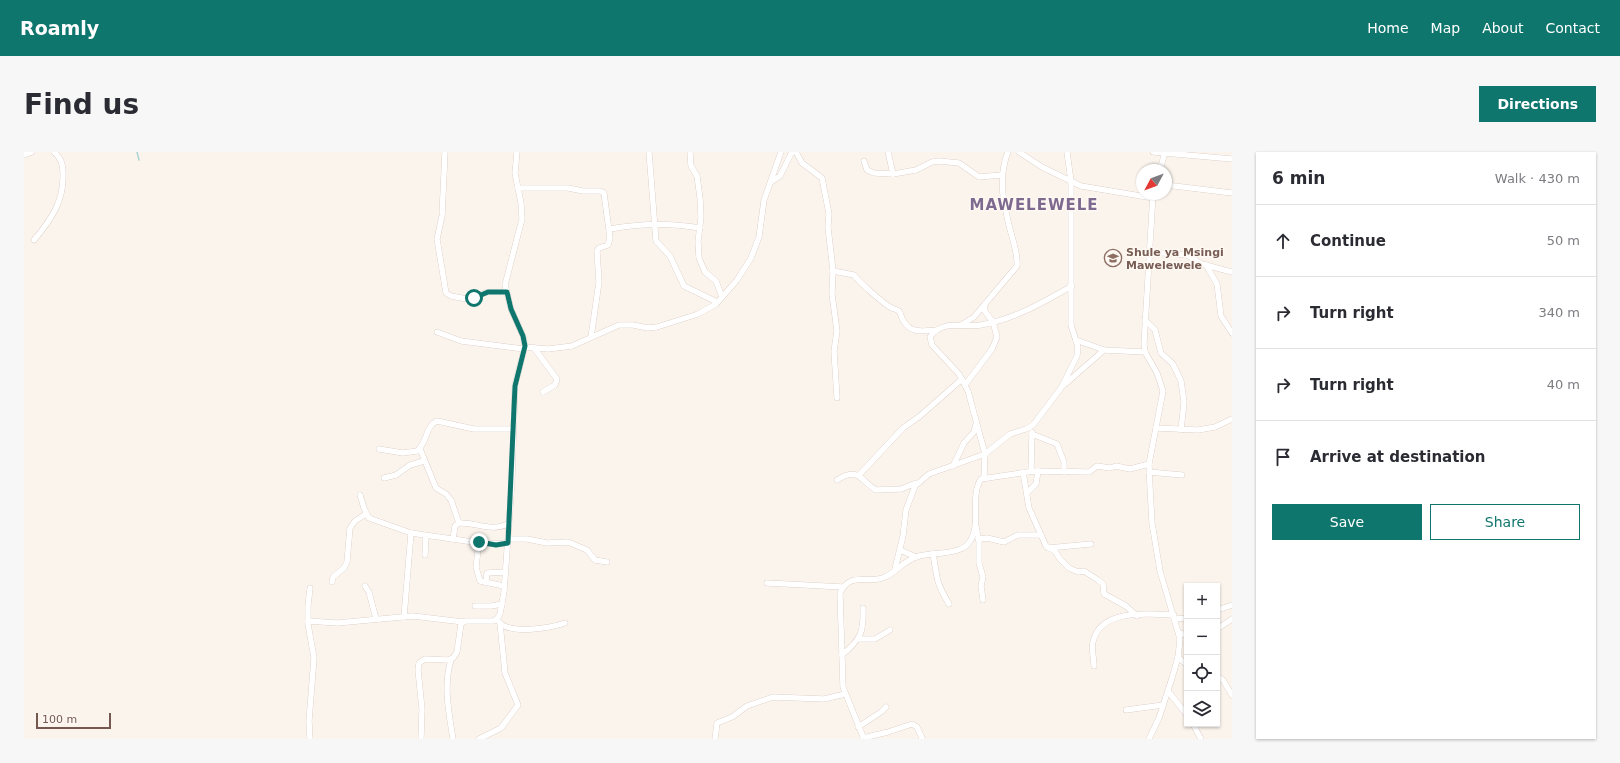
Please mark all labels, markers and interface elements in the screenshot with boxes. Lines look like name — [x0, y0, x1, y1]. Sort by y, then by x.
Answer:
text: Roamly — [20, 17, 99, 39]
text: Home — [1367, 20, 1409, 36]
text: Map — [1431, 20, 1460, 36]
text: About — [1482, 20, 1524, 36]
text: Contact — [1546, 20, 1600, 36]
button: Directions — [1479, 86, 1596, 122]
text: Find us — [24, 88, 139, 121]
north arrow — [1136, 164, 1172, 200]
text: 6 min — [1272, 168, 1325, 188]
text: Walk · 430 m — [1495, 171, 1580, 186]
district label: MAWELEWELE — [969, 196, 1099, 214]
icon: ahead — [1272, 230, 1294, 252]
text: Continue — [1310, 232, 1386, 250]
text: 50 m — [1547, 233, 1580, 248]
place label: Shule ya Msingi Mawelewele — [1126, 246, 1224, 272]
school or university icon: Shule ya Msingi Mawelewele — [1103, 248, 1123, 268]
route start — [465, 289, 483, 307]
icon: right — [1272, 302, 1294, 324]
text: Turn right — [1310, 304, 1394, 322]
text: 340 m — [1538, 305, 1580, 320]
icon: right — [1272, 374, 1294, 396]
text: Turn right — [1310, 376, 1394, 394]
text: 40 m — [1547, 377, 1580, 392]
icon: arrive — [1272, 446, 1294, 468]
text: Arrive at destination — [1310, 448, 1485, 466]
button: Save — [1272, 504, 1422, 540]
button: Share — [1430, 504, 1580, 540]
route end — [470, 533, 488, 551]
map controls — [1184, 583, 1220, 727]
button: + — [1184, 583, 1220, 619]
button: − — [1184, 619, 1220, 655]
button: locate — [1184, 655, 1220, 691]
button: layers — [1184, 691, 1220, 727]
scale bar — [36, 711, 111, 730]
text: 100 m — [42, 713, 77, 726]

